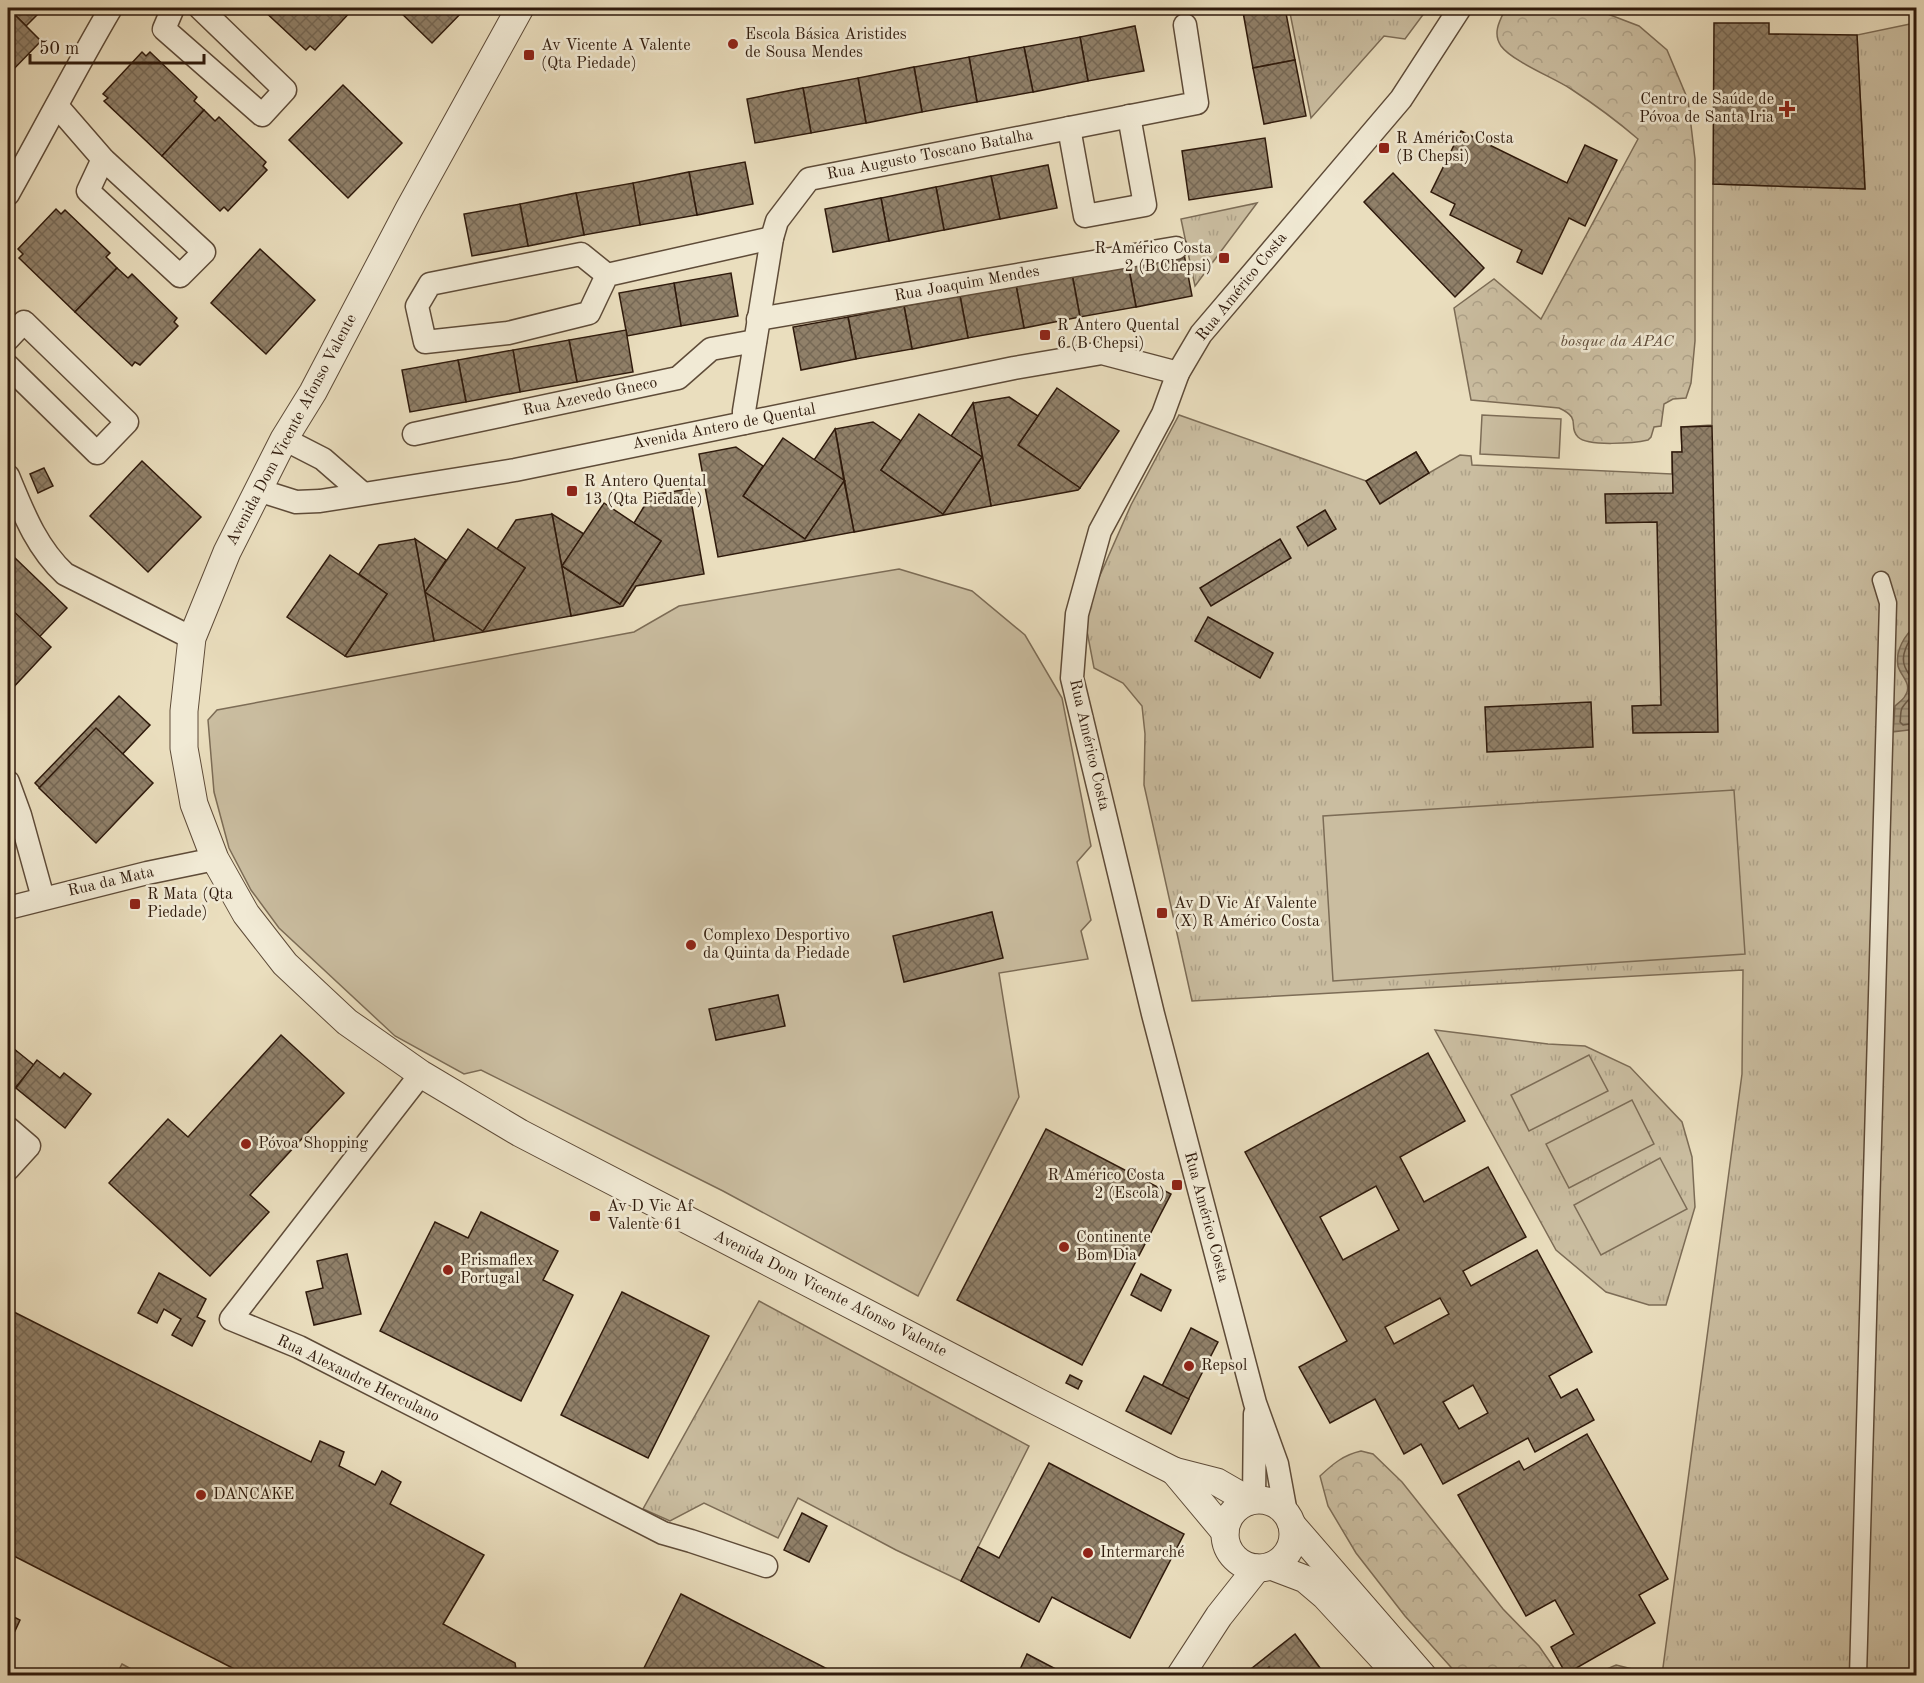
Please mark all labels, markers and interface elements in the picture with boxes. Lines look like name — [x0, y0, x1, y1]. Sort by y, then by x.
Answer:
scale bar — [30, 27, 204, 65]
place label: Escola Básica Aristides de Sousa Mendes — [745, 27, 907, 61]
marker: Escola Básica Aristides de Sousa Mendes — [726, 37, 740, 51]
place label: Av Vicente A Valente (Qta Piedade) — [541, 38, 691, 72]
text: 50 m — [39, 40, 79, 58]
marker: Av Vicente A Valente (Qta Piedade) — [522, 48, 536, 62]
place label: Centro de Saúde de Póvoa de Santa Iria — [1639, 92, 1774, 126]
marker: Centro de Saúde de Póvoa de Santa Iria — [1778, 100, 1796, 118]
street label: Rua Augusto Toscano Batalha — [825, 127, 1035, 183]
place label: R Américo Costa (B Chepsi) — [1396, 131, 1514, 165]
marker: R Américo Costa (B Chepsi) — [1377, 141, 1391, 155]
street label: Rua Américo Costa — [1194, 230, 1290, 344]
place label: R Américo Costa 2 (B Chepsi) — [1094, 241, 1212, 275]
marker: R Américo Costa 2 (B Chepsi) — [1217, 251, 1231, 265]
street label: Rua Joaquim Mendes — [893, 263, 1041, 305]
street label: Avenida Dom Vicente Afonso Valente — [224, 312, 360, 548]
place label: R Antero Quental 6 (B Chepsi) — [1057, 318, 1179, 352]
marker: R Antero Quental 6 (B Chepsi) — [1038, 328, 1052, 342]
park label: bosque da APAC — [1560, 334, 1675, 350]
street label: Rua Azevedo Gneco — [521, 375, 659, 419]
street label: Avenida Antero de Quental — [631, 401, 817, 453]
place label: R Antero Quental 13 (Qta Piedade) — [584, 474, 706, 508]
marker: R Antero Quental 13 (Qta Piedade) — [565, 484, 579, 498]
street label: Rua Américo Costa — [1066, 678, 1112, 812]
street label: Rua da Mata — [66, 864, 156, 900]
place label: R Mata (Qta Piedade) — [147, 886, 233, 921]
place label: Av D Vic Af Valente (X) R Américo Costa — [1174, 896, 1320, 930]
marker: R Mata (Qta Piedade) — [128, 897, 142, 911]
marker: Av D Vic Af Valente (X) R Américo Costa — [1155, 906, 1169, 920]
place label: Complexo Desportivo da Quinta da Piedade — [703, 928, 850, 962]
marker: Complexo Desportivo da Quinta da Piedade — [684, 938, 698, 952]
place label: Póvoa Shopping — [258, 1136, 368, 1152]
marker: Póvoa Shopping — [239, 1137, 253, 1151]
street label: Rua Américo Costa — [1181, 1150, 1231, 1284]
place label: R Américo Costa 2 (Escola) — [1047, 1168, 1165, 1202]
marker: R Américo Costa 2 (Escola) — [1170, 1178, 1184, 1192]
place label: Av D Vic Af Valente 61 — [607, 1199, 694, 1233]
marker: Av D Vic Af Valente 61 — [588, 1209, 602, 1223]
street label: Avenida Dom Vicente Afonso Valente — [711, 1228, 949, 1360]
place label: Continente Bom Dia — [1076, 1230, 1151, 1264]
marker: Continente Bom Dia — [1057, 1240, 1071, 1254]
place label: Prismaflex Portugal — [460, 1253, 533, 1287]
marker: Prismaflex Portugal — [441, 1263, 455, 1277]
street label: Rua Alexandre Herculano — [274, 1333, 442, 1425]
place label: Repsol — [1201, 1358, 1247, 1374]
marker: Repsol — [1182, 1359, 1196, 1373]
place label: DANCAKE — [213, 1487, 294, 1503]
marker: DANCAKE — [194, 1488, 208, 1502]
place label: Intermarché — [1100, 1545, 1185, 1561]
marker: Intermarché — [1081, 1546, 1095, 1560]

